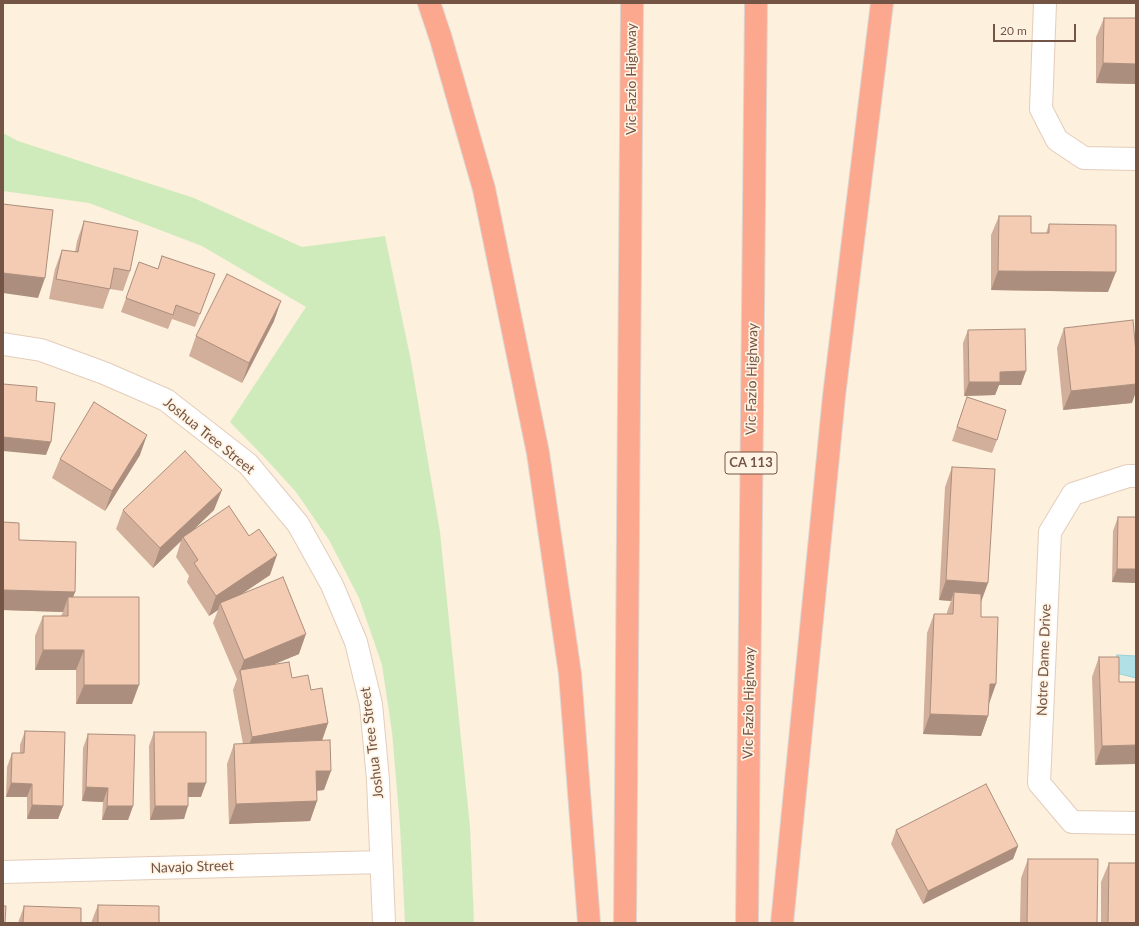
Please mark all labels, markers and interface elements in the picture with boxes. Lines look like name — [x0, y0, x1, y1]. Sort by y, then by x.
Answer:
scale bar — [995, 16, 1078, 42]
street label: Vic Fazio Highway — [623, 23, 639, 135]
text: 20 m — [1000, 23, 1027, 38]
street label: Vic Fazio Highway — [743, 323, 761, 435]
street label: Joshua Tree Street — [160, 394, 258, 478]
road number: CA 113 — [725, 452, 777, 474]
street label: Notre Dame Drive — [1034, 604, 1054, 716]
street label: Vic Fazio Highway — [740, 647, 758, 759]
street label: Joshua Tree Street — [357, 686, 387, 800]
street label: Navajo Street — [150, 857, 234, 877]

